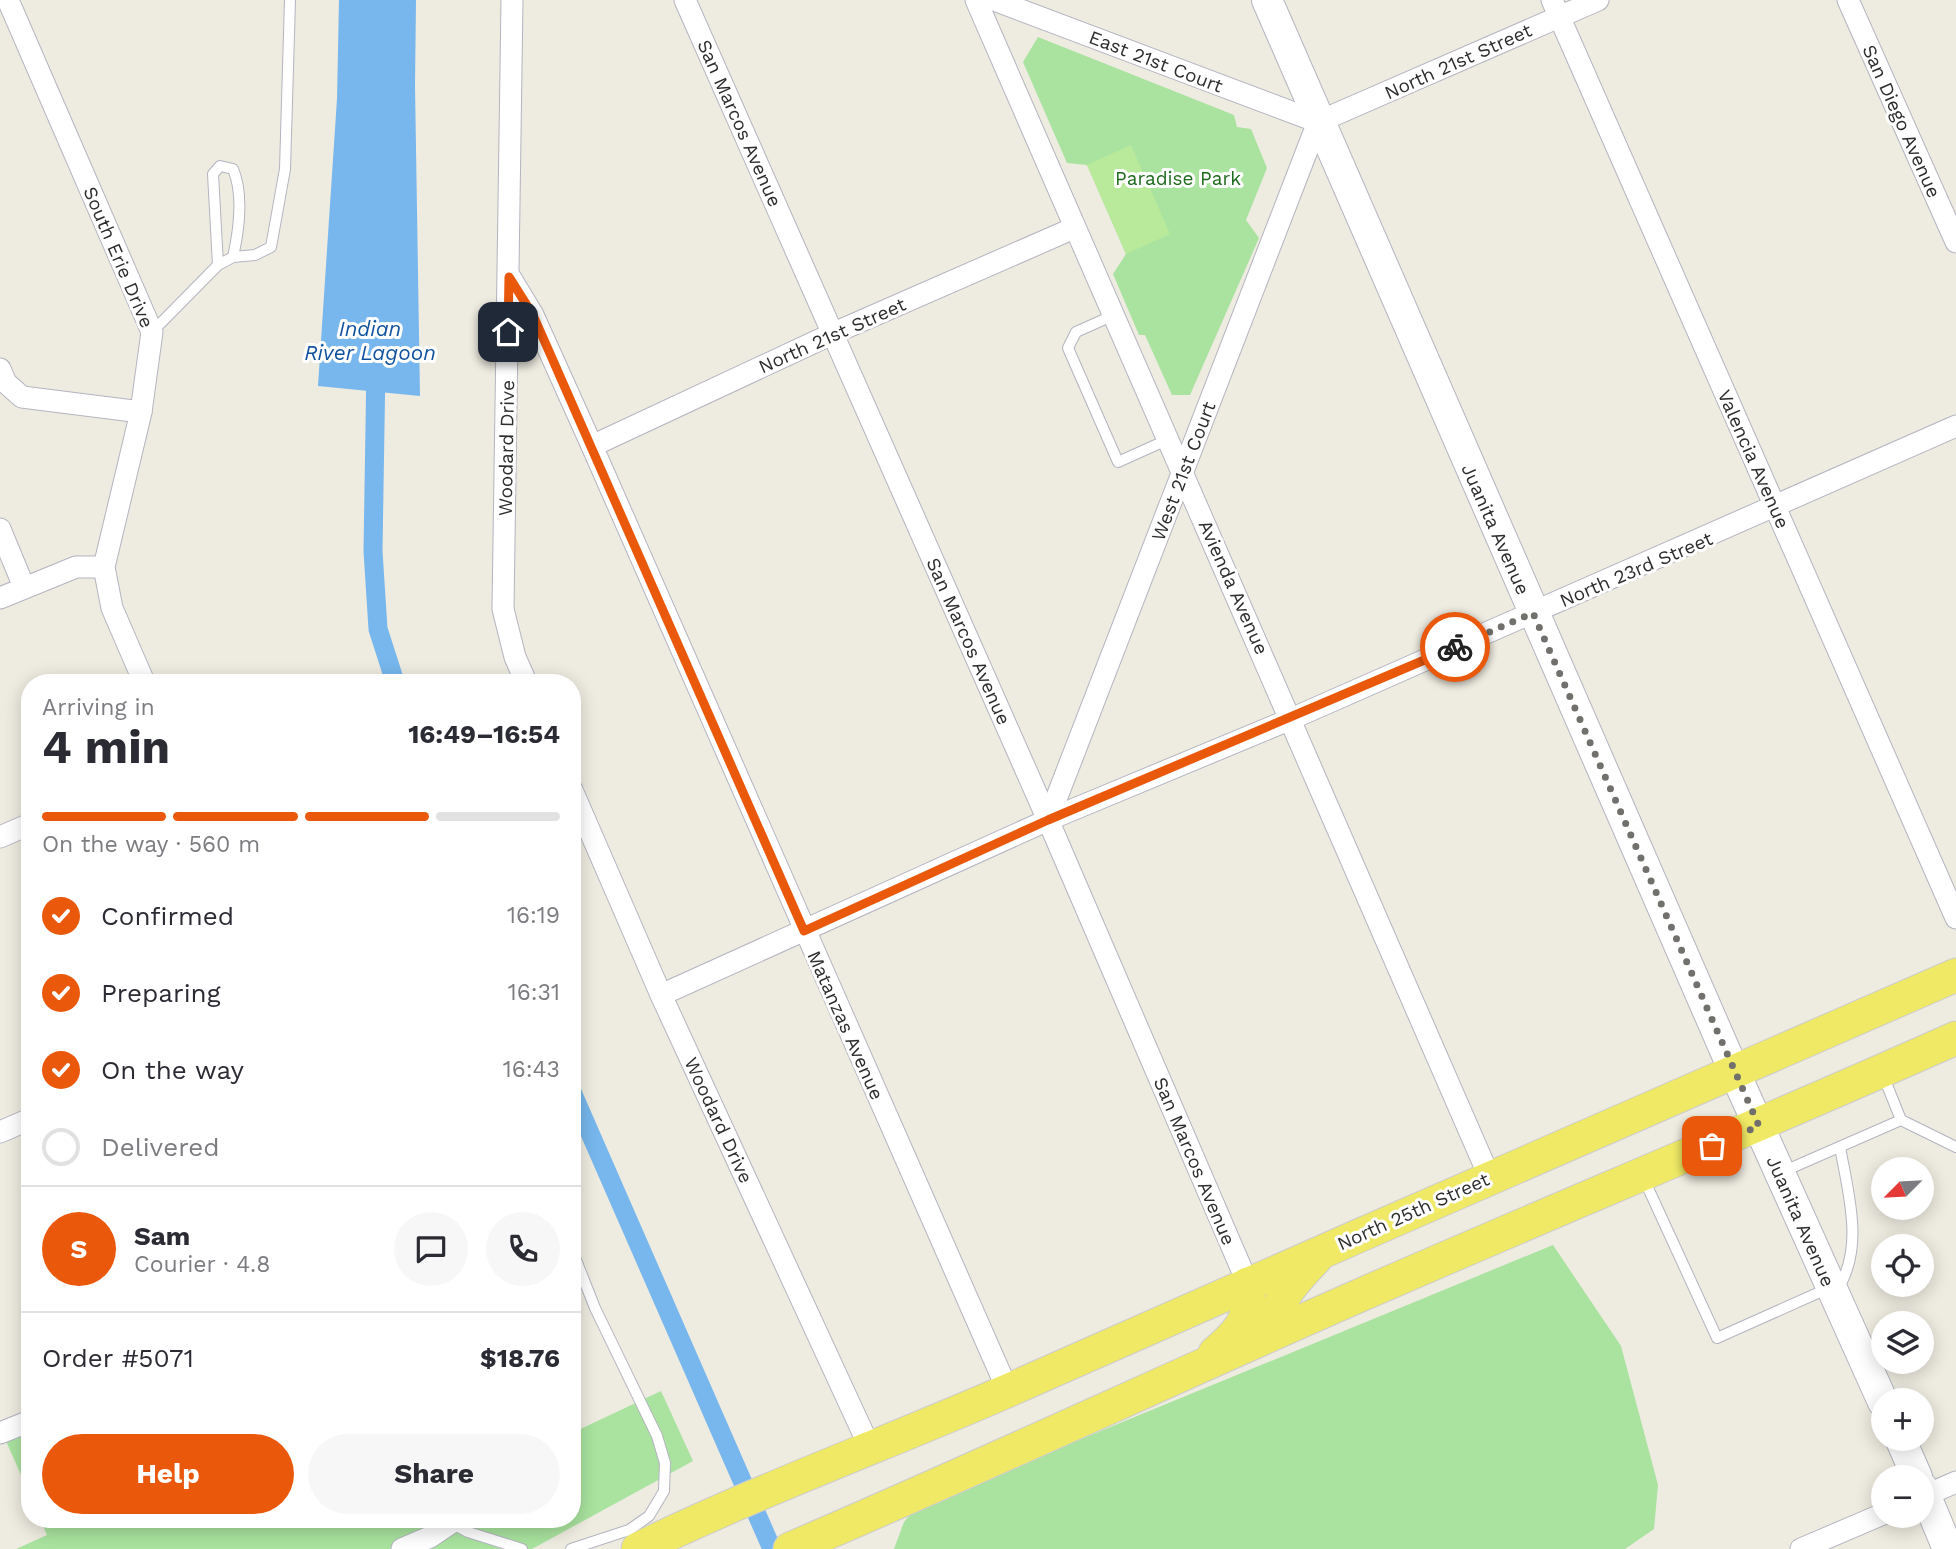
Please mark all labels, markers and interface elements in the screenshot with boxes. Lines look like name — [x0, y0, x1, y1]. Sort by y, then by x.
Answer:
street label: North 21st Street — [1381, 19, 1535, 104]
street label: East 21st Court — [1086, 25, 1226, 98]
street label: San Marcos Avenue — [692, 36, 787, 210]
street label: San Diego Avenue — [1857, 41, 1946, 201]
park label: Paradise Park — [1115, 167, 1241, 190]
street label: South Erie Drive — [78, 183, 159, 331]
street label: North 21st Street — [755, 293, 909, 378]
pin — [478, 302, 538, 362]
icon: home — [489, 313, 527, 351]
water label: Indian River Lagoon — [304, 316, 436, 365]
street label: Woodard Drive — [494, 380, 519, 516]
street label: Valencia Avenue — [1713, 386, 1794, 532]
street label: West 21st Court — [1146, 398, 1221, 544]
street label: Juanita Avenue — [1456, 460, 1535, 598]
street label: Avienda Avenue — [1194, 516, 1273, 658]
street label: North 23rd Street — [1556, 527, 1716, 612]
street label: San Marcos Avenue — [921, 554, 1016, 728]
courier — [1420, 612, 1490, 682]
icon: bike — [1436, 628, 1474, 666]
text: Arriving in — [42, 694, 155, 721]
text: 16:49–16:54 — [408, 719, 560, 749]
text: 4 min — [42, 720, 170, 774]
text: On the way · 560 m — [42, 831, 260, 858]
icon: check — [42, 897, 80, 935]
text: Confirmed — [101, 901, 234, 931]
text: 16:19 — [507, 902, 560, 929]
street label: Matanzas Avenue — [802, 947, 889, 1103]
icon: check — [42, 974, 80, 1012]
text: Preparing — [101, 978, 221, 1008]
text: 16:31 — [508, 979, 560, 1006]
icon: check — [42, 1051, 80, 1089]
street label: Woodard Drive — [679, 1054, 758, 1187]
text: On the way — [101, 1055, 244, 1085]
text: 16:43 — [503, 1056, 560, 1083]
street label: San Marcos Avenue — [1149, 1074, 1240, 1249]
pin — [1682, 1116, 1742, 1176]
icon: bag — [1693, 1127, 1731, 1165]
text: Delivered — [101, 1132, 220, 1162]
street label: Juanita Avenue — [1761, 1152, 1840, 1290]
north arrow — [1871, 1157, 1934, 1220]
map controls — [1871, 1157, 1934, 1528]
street label: North 25th Street — [1334, 1168, 1493, 1255]
button: chat — [394, 1212, 468, 1286]
button: phone — [486, 1212, 560, 1286]
text: Sam — [134, 1221, 190, 1251]
text: S — [71, 1234, 87, 1264]
button: locate — [1871, 1234, 1934, 1297]
text: Courier · 4.8 — [134, 1251, 270, 1278]
button: layers — [1871, 1311, 1934, 1374]
text: Order #5071 — [42, 1343, 194, 1373]
text: $18.76 — [480, 1343, 560, 1373]
button: + — [1871, 1388, 1934, 1451]
button: Help — [42, 1434, 294, 1514]
button: Share — [308, 1434, 560, 1514]
button: − — [1871, 1465, 1934, 1528]

